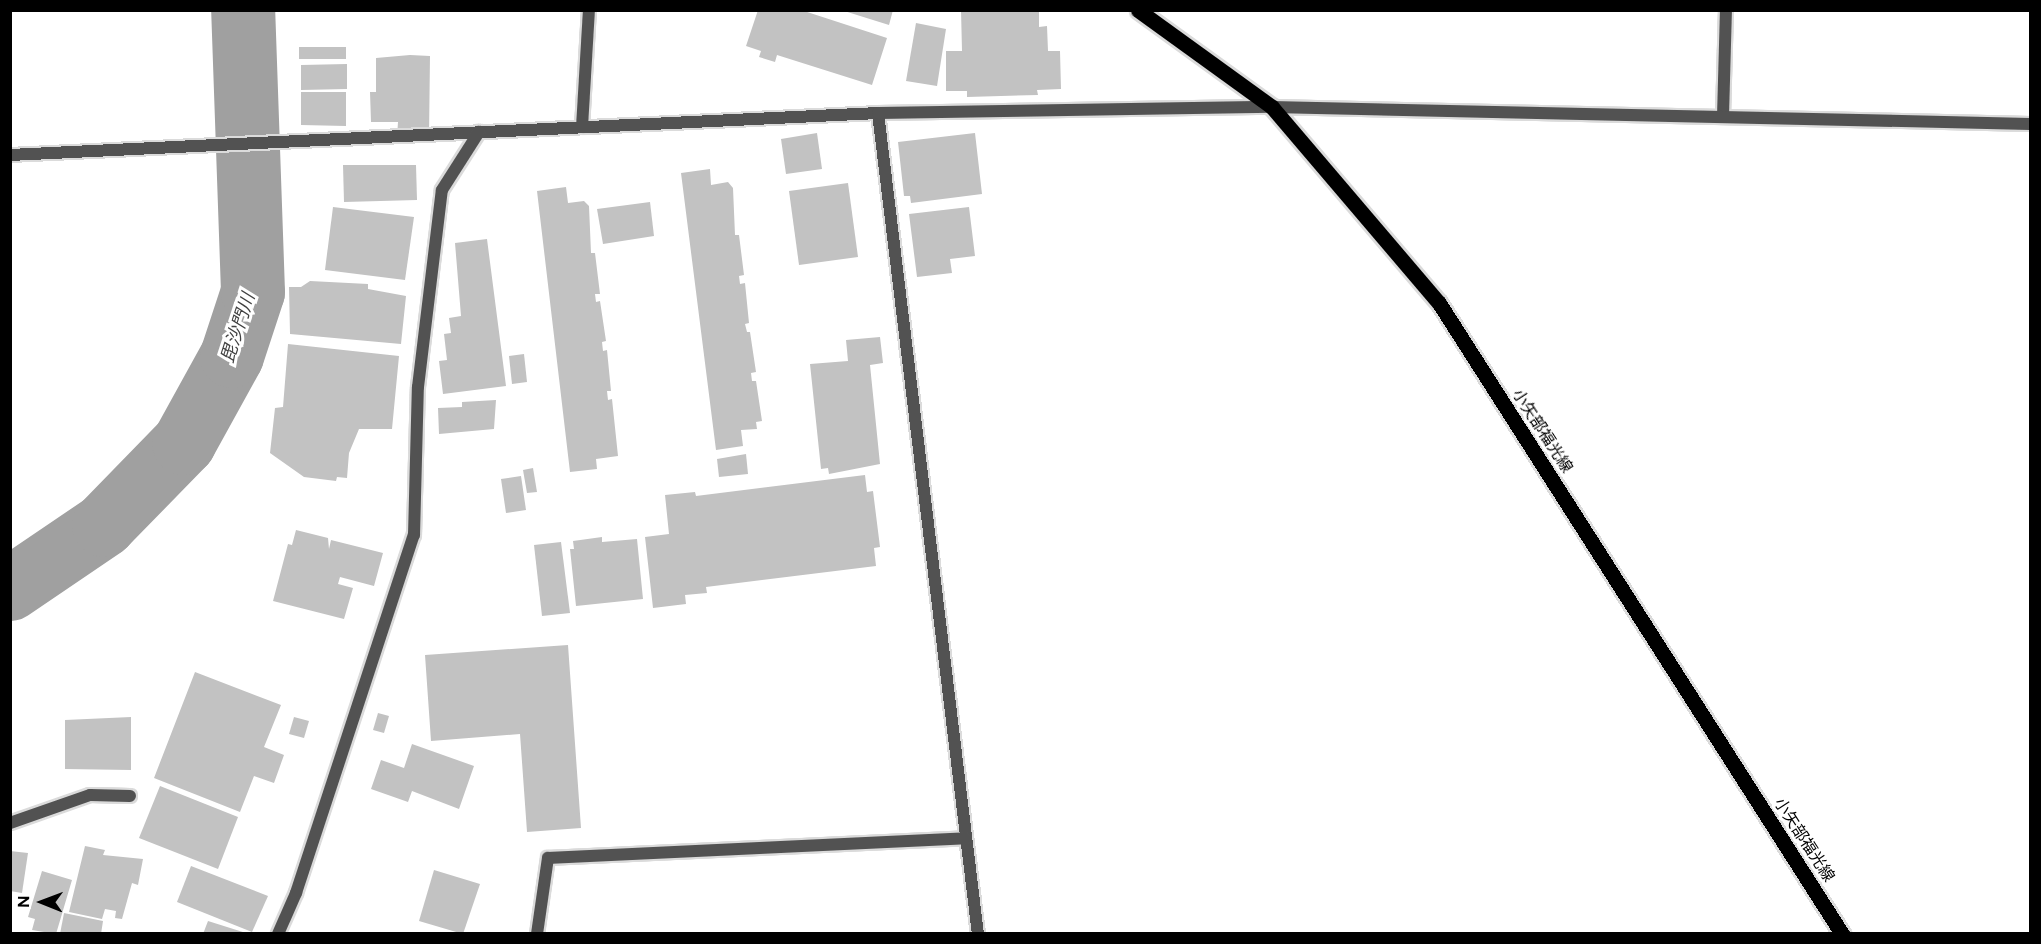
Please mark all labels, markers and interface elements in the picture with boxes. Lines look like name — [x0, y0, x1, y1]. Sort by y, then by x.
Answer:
water label: 毘沙門川 — [217, 290, 259, 366]
street label: 小矢部福光線 — [1508, 386, 1576, 476]
street label: 小矢部福光線 — [1770, 795, 1838, 885]
north arrow — [12, 872, 72, 932]
text: N — [14, 895, 33, 908]

